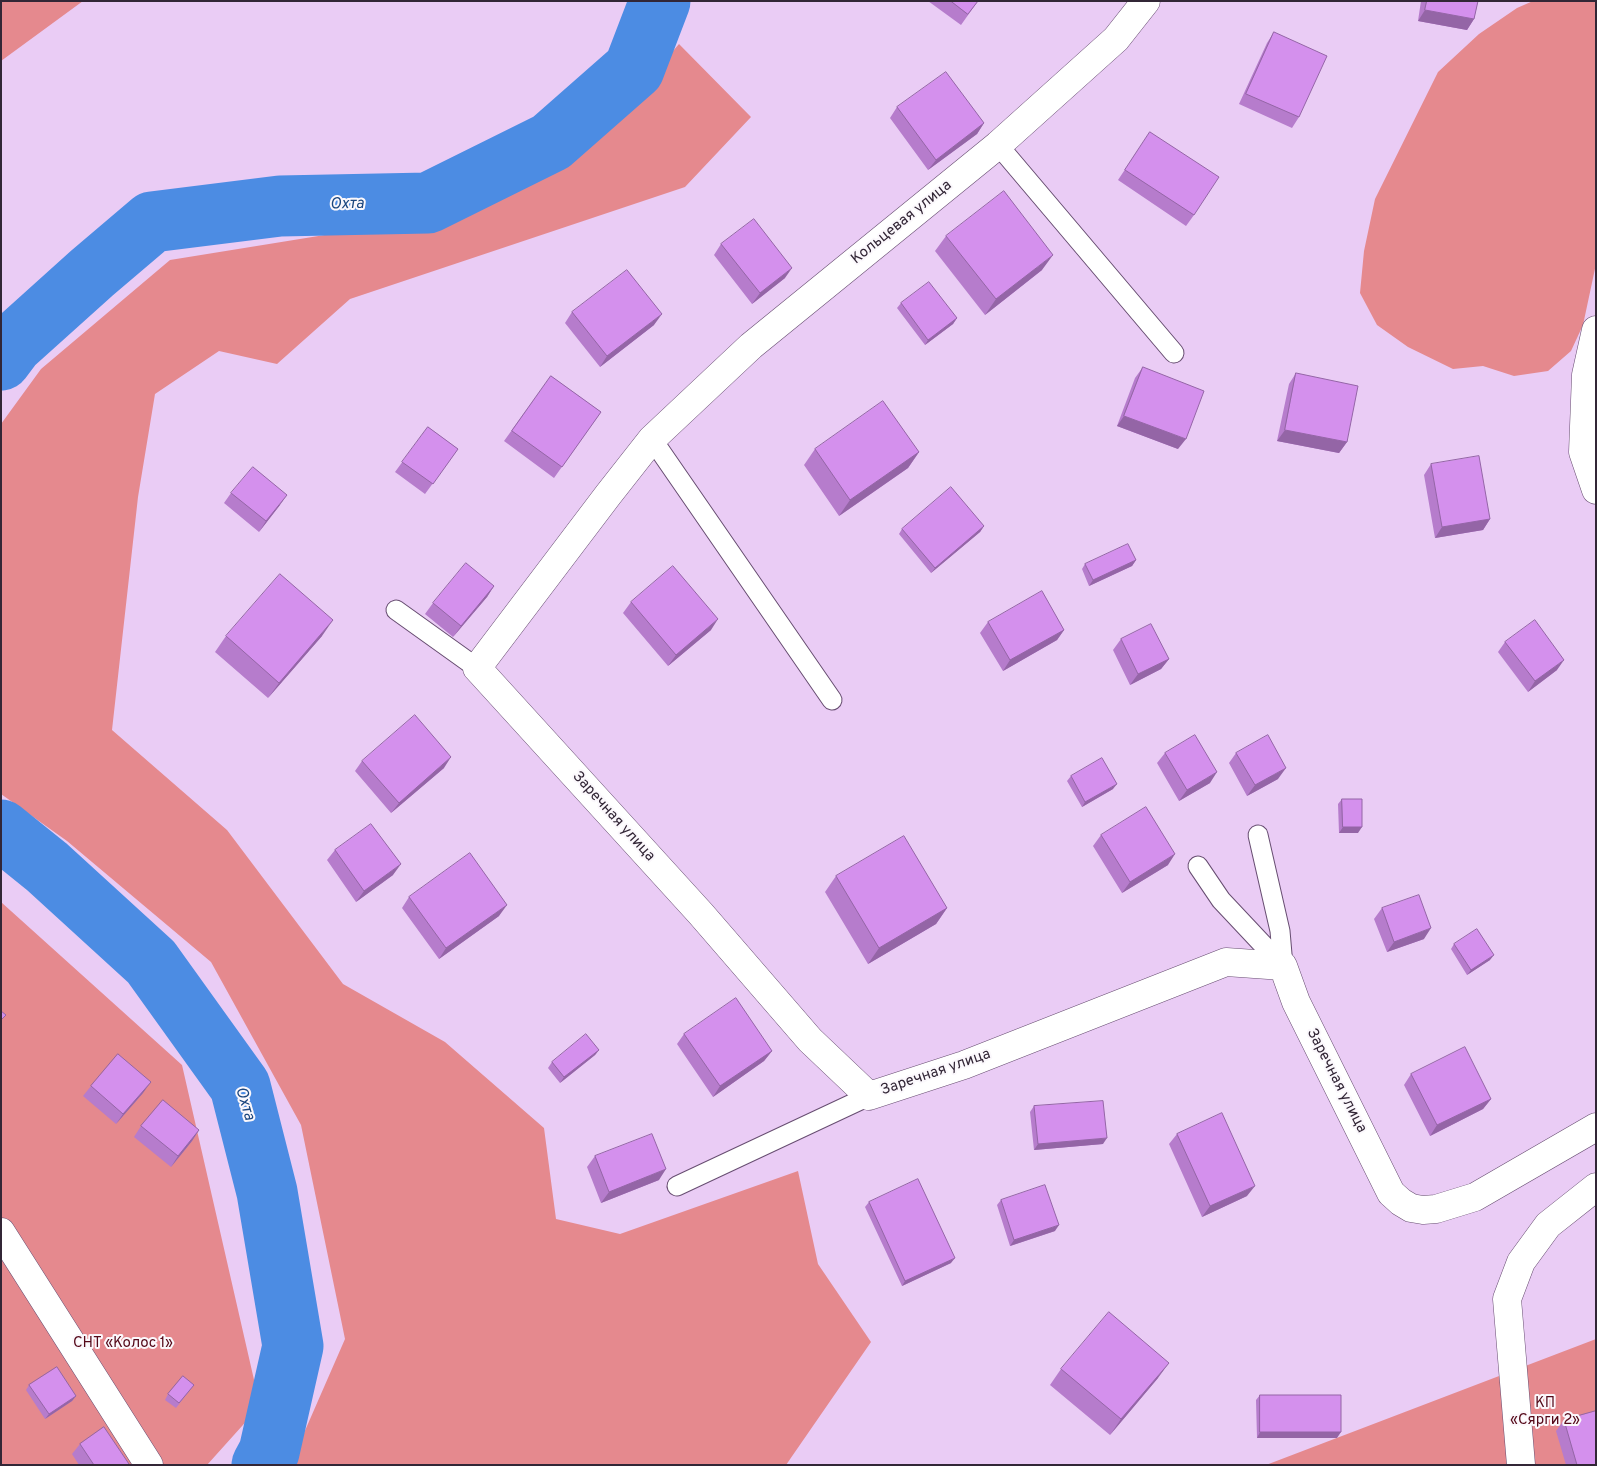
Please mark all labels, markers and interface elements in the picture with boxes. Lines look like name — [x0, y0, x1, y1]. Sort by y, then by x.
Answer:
street label: Кольцевая улица — [848, 177, 956, 269]
water label: Охта — [330, 195, 364, 215]
street label: Заречная улица — [568, 768, 658, 866]
street label: Заречная улица — [1302, 1026, 1370, 1136]
street label: Заречная улица — [879, 1046, 993, 1100]
water label: Охта — [230, 1085, 258, 1123]
park label: СНТ «Колос 1» — [73, 1335, 173, 1353]
park label: КП «Сярги 2» — [1510, 1395, 1580, 1430]

